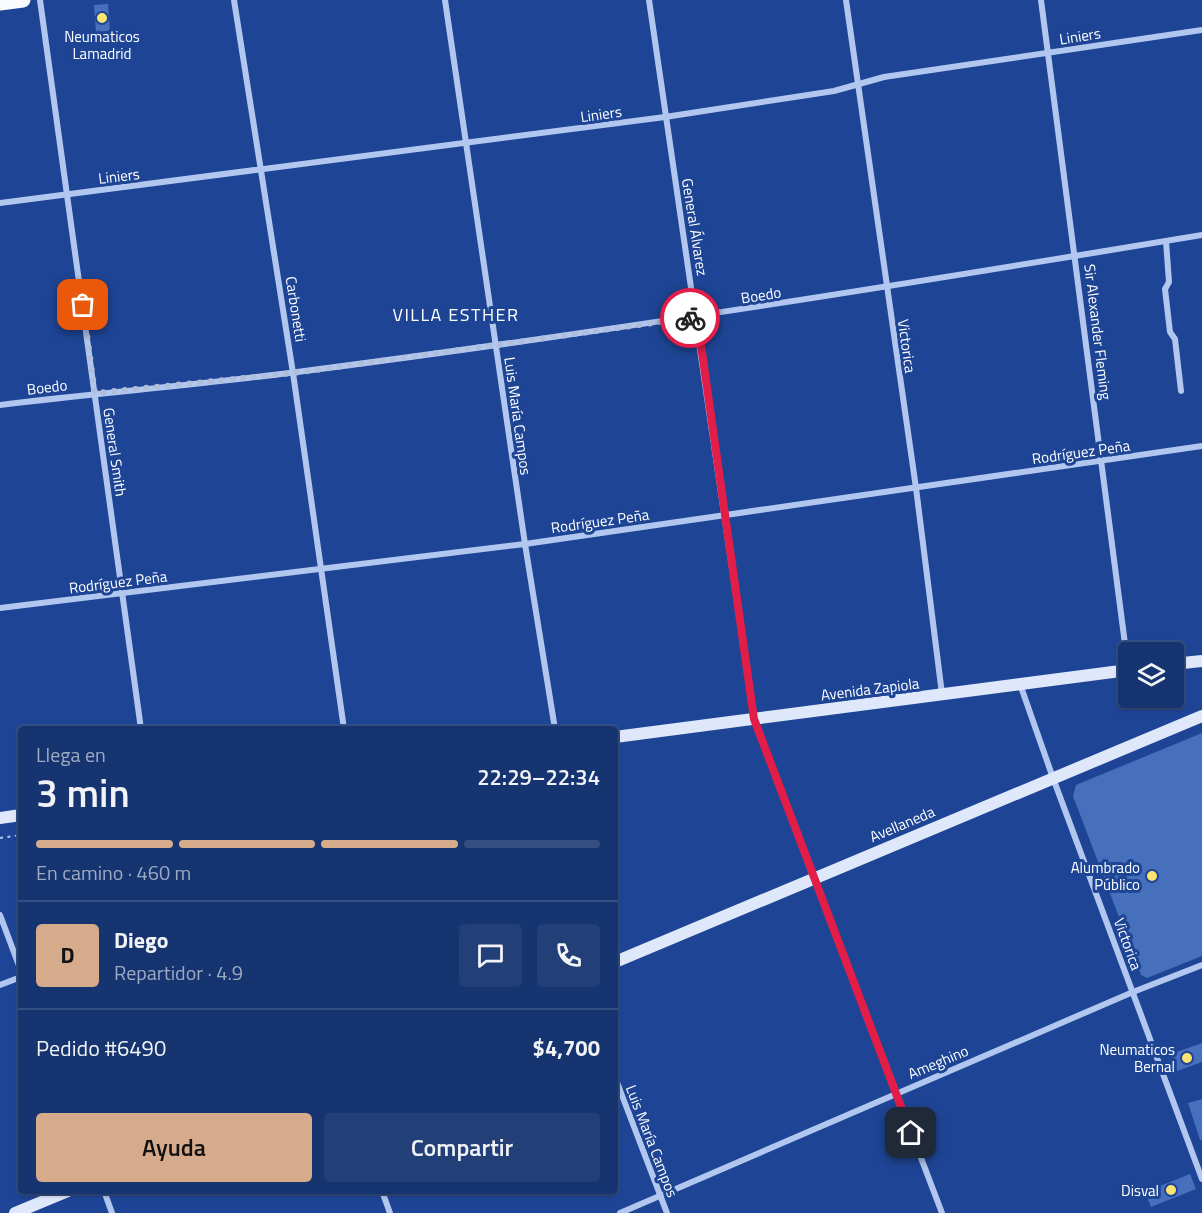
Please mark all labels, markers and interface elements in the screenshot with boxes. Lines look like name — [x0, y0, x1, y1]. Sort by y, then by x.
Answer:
marker: Neumaticos Lamadrid — [95, 11, 109, 25]
street label: Liniers — [1058, 21, 1102, 51]
place label: Neumaticos Lamadrid — [64, 25, 140, 65]
street label: Liniers — [579, 100, 623, 128]
street label: Liniers — [97, 162, 141, 190]
street label: General Álvarez — [676, 177, 714, 278]
street label: Sir Alexander Fleming — [1078, 263, 1118, 401]
street label: Carbonetti — [279, 275, 313, 343]
pin — [57, 279, 108, 330]
street label: Boedo — [739, 280, 783, 310]
icon: bag — [66, 288, 99, 321]
courier — [660, 288, 720, 348]
district label: VILLA ESTHER — [392, 301, 520, 328]
icon: bike — [674, 302, 707, 335]
street label: Victorica — [892, 318, 922, 375]
street label: Luis María Campos — [498, 355, 538, 477]
street label: Boedo — [25, 373, 69, 401]
street label: General Smith — [97, 406, 133, 498]
street label: Rodríguez Peña — [1030, 434, 1132, 470]
street label: Rodríguez Peña — [549, 503, 651, 539]
street label: Rodríguez Peña — [68, 565, 169, 599]
map controls — [1118, 642, 1184, 708]
button: layers — [1118, 642, 1184, 708]
street label: Avenida Zapiola — [819, 671, 921, 706]
text: Llega en — [36, 739, 106, 770]
text: 22:29–22:34 — [477, 760, 600, 794]
text: 3 min — [36, 763, 130, 822]
street label: Avellaneda — [866, 800, 939, 848]
place label: Alumbrado Público — [1071, 856, 1140, 896]
text: En camino · 460 m — [36, 857, 191, 888]
marker: Alumbrado Público — [1145, 869, 1159, 883]
street label: Victorica — [1108, 915, 1148, 974]
text: Diego — [114, 923, 168, 957]
button: chat — [459, 924, 522, 987]
button: phone — [537, 924, 600, 987]
text: D — [60, 938, 75, 972]
text: Repartidor · 4.9 — [114, 957, 243, 988]
text: Pedido #6490 — [36, 1031, 166, 1065]
text: $4,700 — [533, 1031, 600, 1065]
place label: Neumaticos Bernal — [1099, 1038, 1175, 1078]
street label: Ameghino — [904, 1039, 972, 1085]
marker: Neumaticos Bernal — [1180, 1051, 1194, 1065]
street label: Luis María Campos — [620, 1081, 684, 1201]
pin — [885, 1107, 936, 1158]
button: Ayuda — [36, 1113, 312, 1182]
button: Compartir — [324, 1113, 600, 1182]
icon: home — [894, 1116, 927, 1149]
place label: Disval — [1121, 1179, 1159, 1202]
marker: Disval — [1164, 1183, 1178, 1197]

